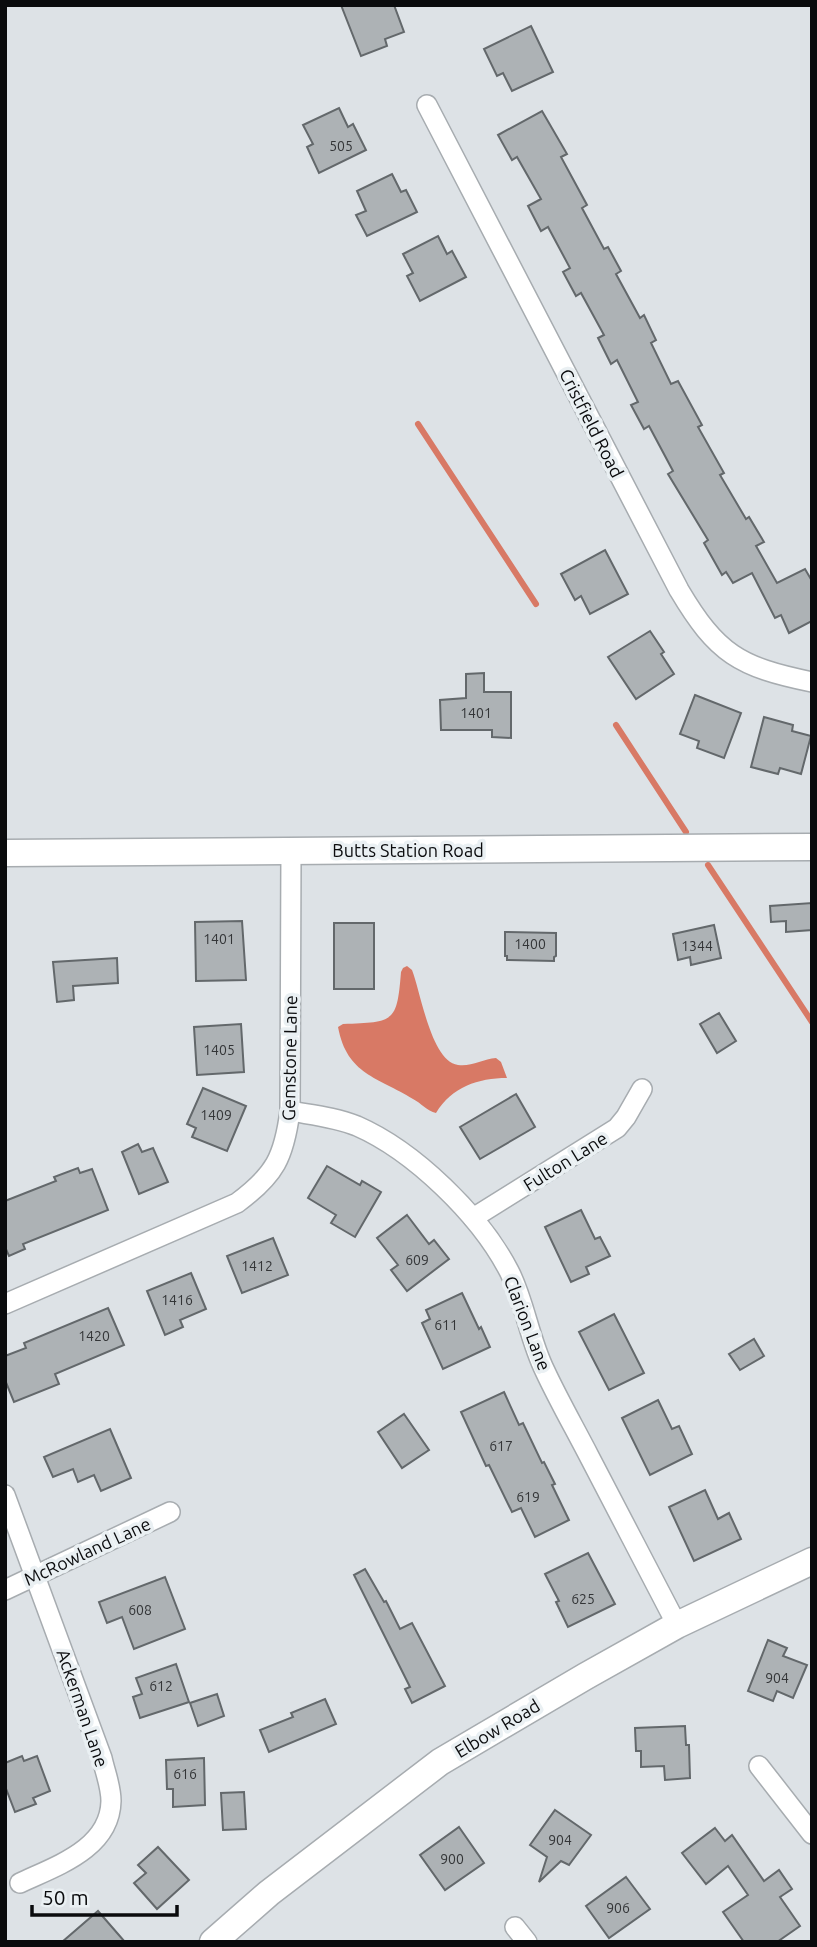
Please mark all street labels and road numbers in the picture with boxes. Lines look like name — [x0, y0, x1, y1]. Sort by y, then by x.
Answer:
street label: Cristfield Road — [556, 365, 628, 481]
street label: Butts Station Road — [332, 840, 484, 860]
street label: Gemstone Lane — [278, 995, 300, 1121]
street label: Fulton Lane — [519, 1127, 611, 1195]
street label: Clarion Lane — [501, 1273, 555, 1373]
street label: McRowland Lane — [21, 1513, 153, 1589]
street label: Ackerman Lane — [53, 1646, 113, 1770]
street label: Elbow Road — [451, 1695, 543, 1761]

